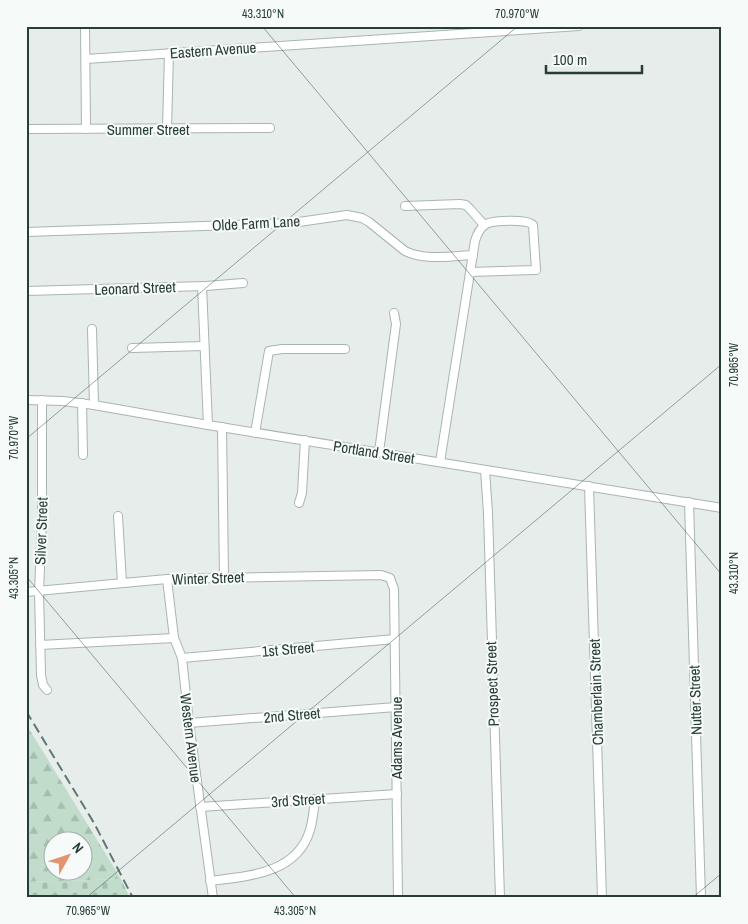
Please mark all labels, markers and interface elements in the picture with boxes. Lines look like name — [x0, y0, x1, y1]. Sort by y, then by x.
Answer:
text: 43.310°N — [242, 6, 284, 22]
text: 70.970°W — [495, 6, 540, 22]
street label: Eastern Avenue — [169, 36, 257, 63]
scale bar — [546, 42, 642, 74]
text: 100 m — [553, 49, 587, 70]
street label: Summer Street — [107, 119, 190, 140]
street label: Olde Farm Lane — [211, 210, 301, 236]
street label: Leonard Street — [94, 276, 177, 300]
text: 70.965°W — [726, 342, 742, 387]
text: 70.970°W — [6, 415, 22, 460]
street label: Portland Street — [332, 435, 417, 469]
street label: Silver Street — [29, 496, 53, 565]
text: 43.310°N — [726, 552, 742, 594]
text: 43.305°N — [6, 557, 22, 599]
street label: Winter Street — [171, 566, 245, 590]
street label: 1st Street — [261, 636, 316, 662]
street label: Chamberlain Street — [584, 638, 608, 746]
street label: Prospect Street — [480, 641, 504, 727]
street label: Nutter Street — [683, 664, 707, 735]
street label: Western Avenue — [175, 692, 207, 784]
street label: Adams Avenue — [386, 697, 407, 780]
street label: 2nd Street — [263, 702, 322, 728]
street label: 3rd Street — [270, 788, 326, 812]
north arrow — [42, 832, 92, 882]
text: N — [68, 839, 88, 857]
text: 70.965°W — [66, 903, 111, 919]
text: 43.305°N — [274, 903, 316, 919]

